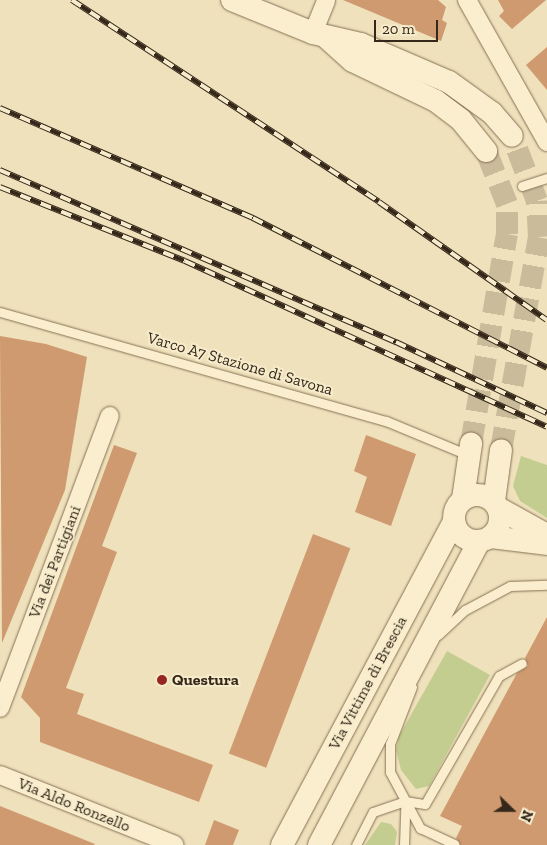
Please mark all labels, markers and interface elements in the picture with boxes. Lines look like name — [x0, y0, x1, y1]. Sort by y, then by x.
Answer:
scale bar — [377, 10, 441, 42]
text: 20 m — [382, 20, 415, 38]
street label: Varco A7 Stazione di Savona — [145, 328, 335, 400]
street label: Via dei Partigiani — [25, 503, 85, 621]
street label: Via Vittime di Brescia — [325, 613, 411, 753]
place label: Questura — [172, 670, 239, 690]
marker: Questura — [156, 674, 168, 686]
street label: Via Aldo Ronzello — [15, 774, 133, 836]
north arrow — [487, 785, 537, 835]
text: N — [517, 808, 536, 824]

